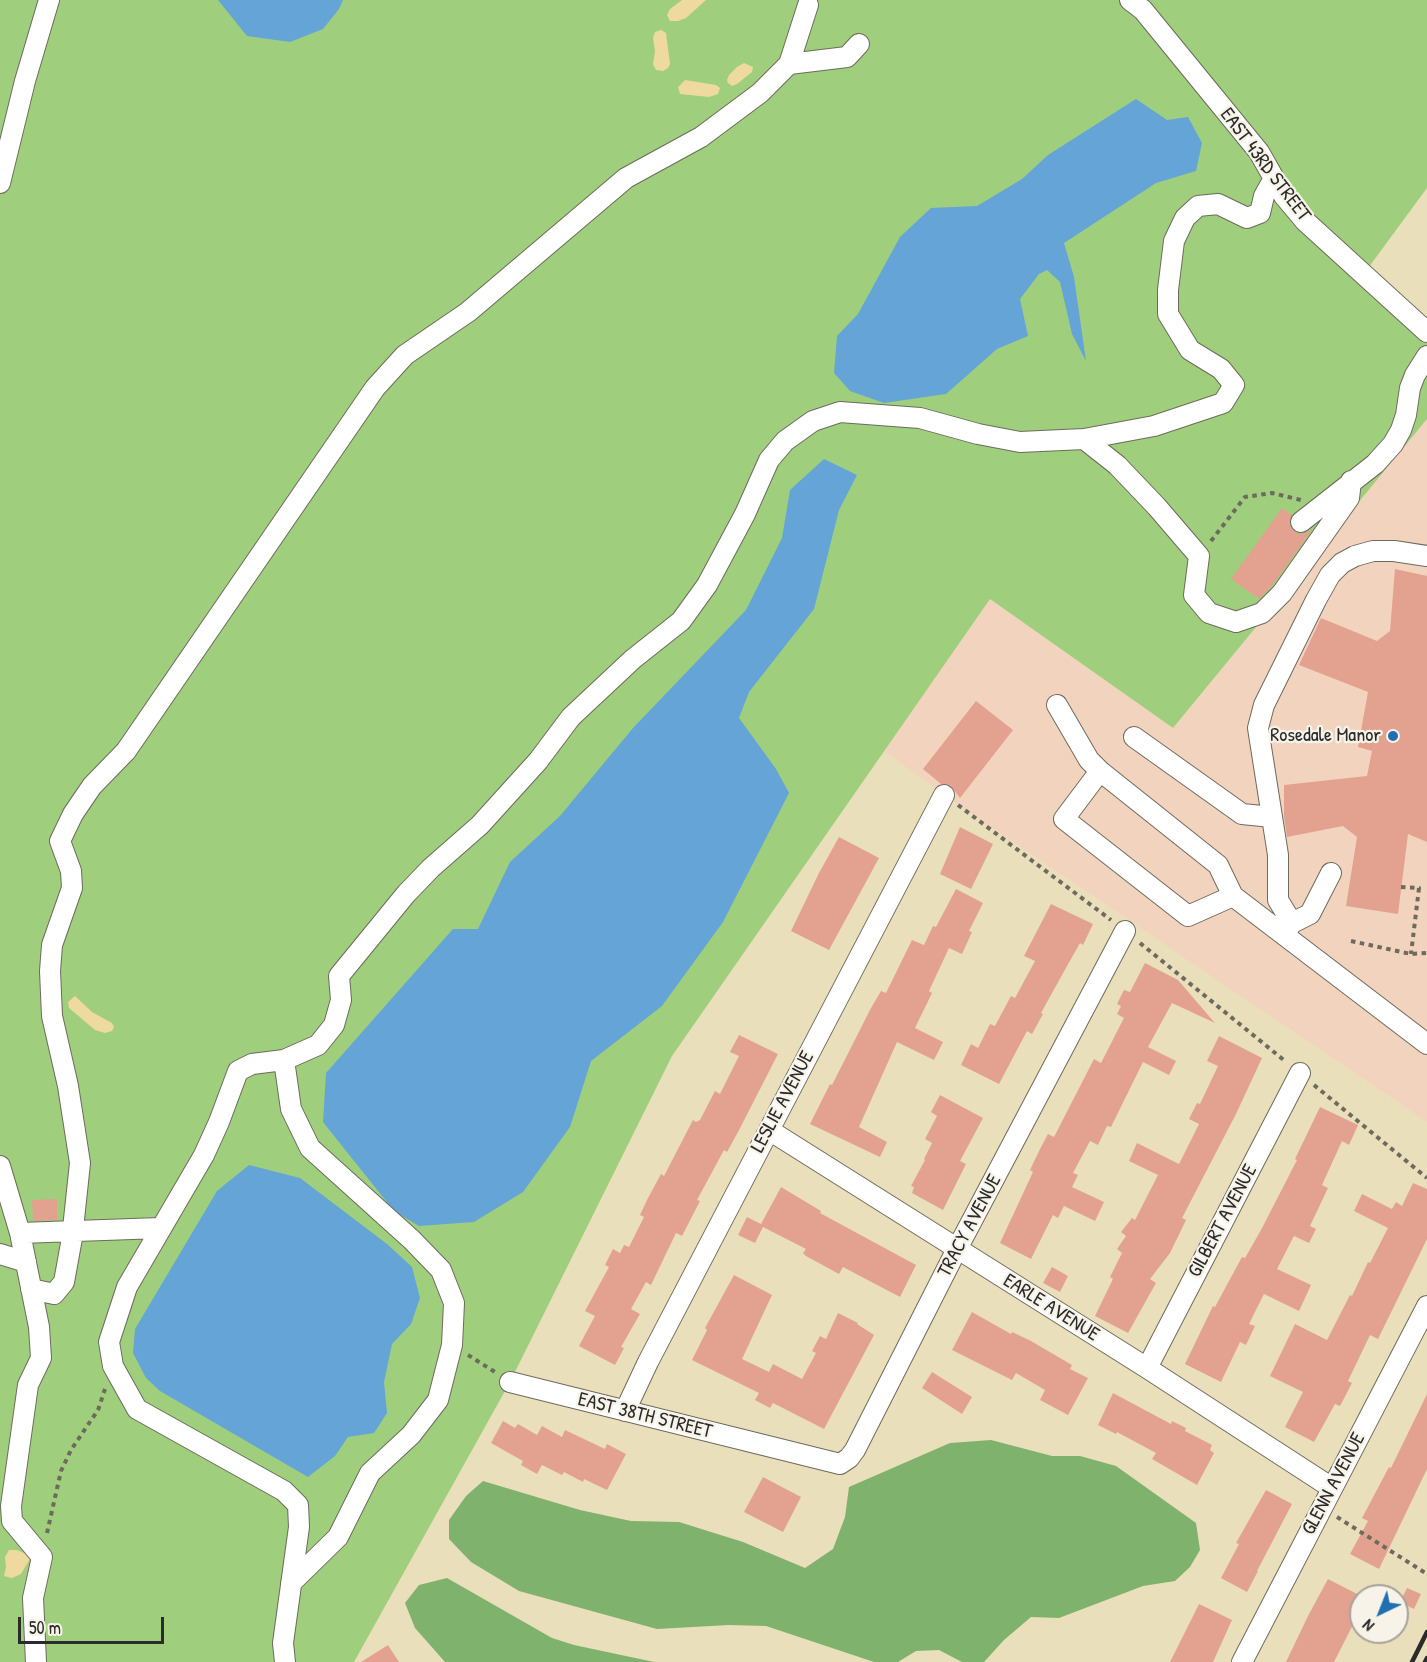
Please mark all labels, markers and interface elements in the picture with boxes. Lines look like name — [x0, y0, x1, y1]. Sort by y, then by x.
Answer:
street label: EAST 43RD STREET — [1214, 103, 1316, 227]
place label: Rosedale Manor — [1270, 724, 1381, 748]
marker: Rosedale Manor — [1386, 729, 1400, 743]
street label: LESLIE AVENUE — [746, 1047, 820, 1157]
street label: GILBERT AVENUE — [1183, 1161, 1263, 1281]
street label: TRACY AVENUE — [933, 1171, 1007, 1281]
street label: EARLE AVENUE — [998, 1269, 1104, 1347]
street label: EAST 38TH STREET — [575, 1388, 715, 1444]
street label: GLENN AVENUE — [1297, 1429, 1371, 1539]
north arrow — [1349, 1584, 1409, 1644]
scale bar — [21, 1605, 166, 1643]
text: 50 m — [29, 1615, 61, 1640]
text: N — [1357, 1615, 1379, 1637]

